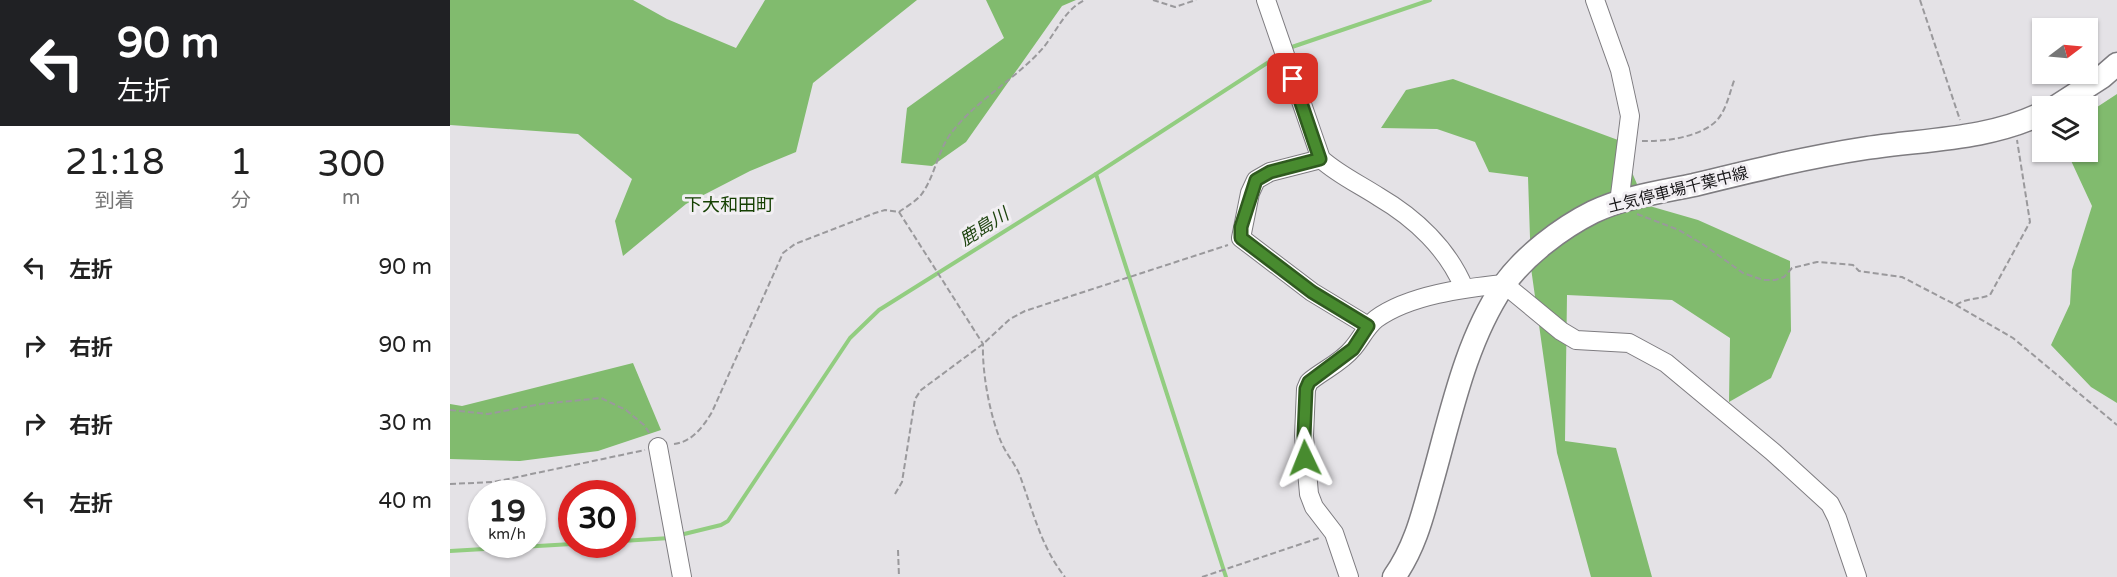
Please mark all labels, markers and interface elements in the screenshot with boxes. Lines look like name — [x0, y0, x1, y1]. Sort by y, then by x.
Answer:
text: 90 m — [117, 18, 219, 69]
north arrow — [2032, 18, 2098, 84]
map controls — [2032, 18, 2098, 162]
icon: left — [18, 24, 96, 102]
pin — [1267, 53, 1318, 104]
icon: arrive — [1276, 62, 1309, 95]
text: 左折 — [117, 75, 171, 108]
button: layers — [2032, 96, 2098, 162]
text: 21:18 — [65, 141, 165, 184]
text: 1 — [230, 141, 252, 184]
text: 300 — [317, 143, 385, 186]
street label: 土気停車場千葉中線 — [1606, 163, 1750, 217]
text: m — [342, 186, 360, 210]
text: 到着 — [95, 189, 135, 213]
text: 分 — [231, 189, 251, 213]
district label: 下大和田町 — [684, 194, 774, 216]
water label: 鹿島川 — [955, 202, 1014, 251]
icon: left — [18, 251, 51, 284]
text: 90 m — [378, 254, 432, 280]
text: 左折 — [69, 257, 113, 283]
icon: right — [18, 329, 51, 362]
text: 90 m — [378, 332, 432, 358]
text: 右折 — [69, 335, 113, 361]
icon: right — [18, 407, 51, 440]
text: 30 m — [378, 410, 432, 436]
text: 右折 — [69, 413, 113, 439]
position arrow — [1273, 426, 1337, 490]
speed limit sign: 30 — [558, 480, 636, 558]
icon: left — [18, 485, 51, 518]
text: 40 m — [378, 488, 432, 514]
text: 左折 — [69, 491, 113, 517]
text: 19 — [488, 493, 526, 530]
text: km/h — [488, 525, 526, 543]

